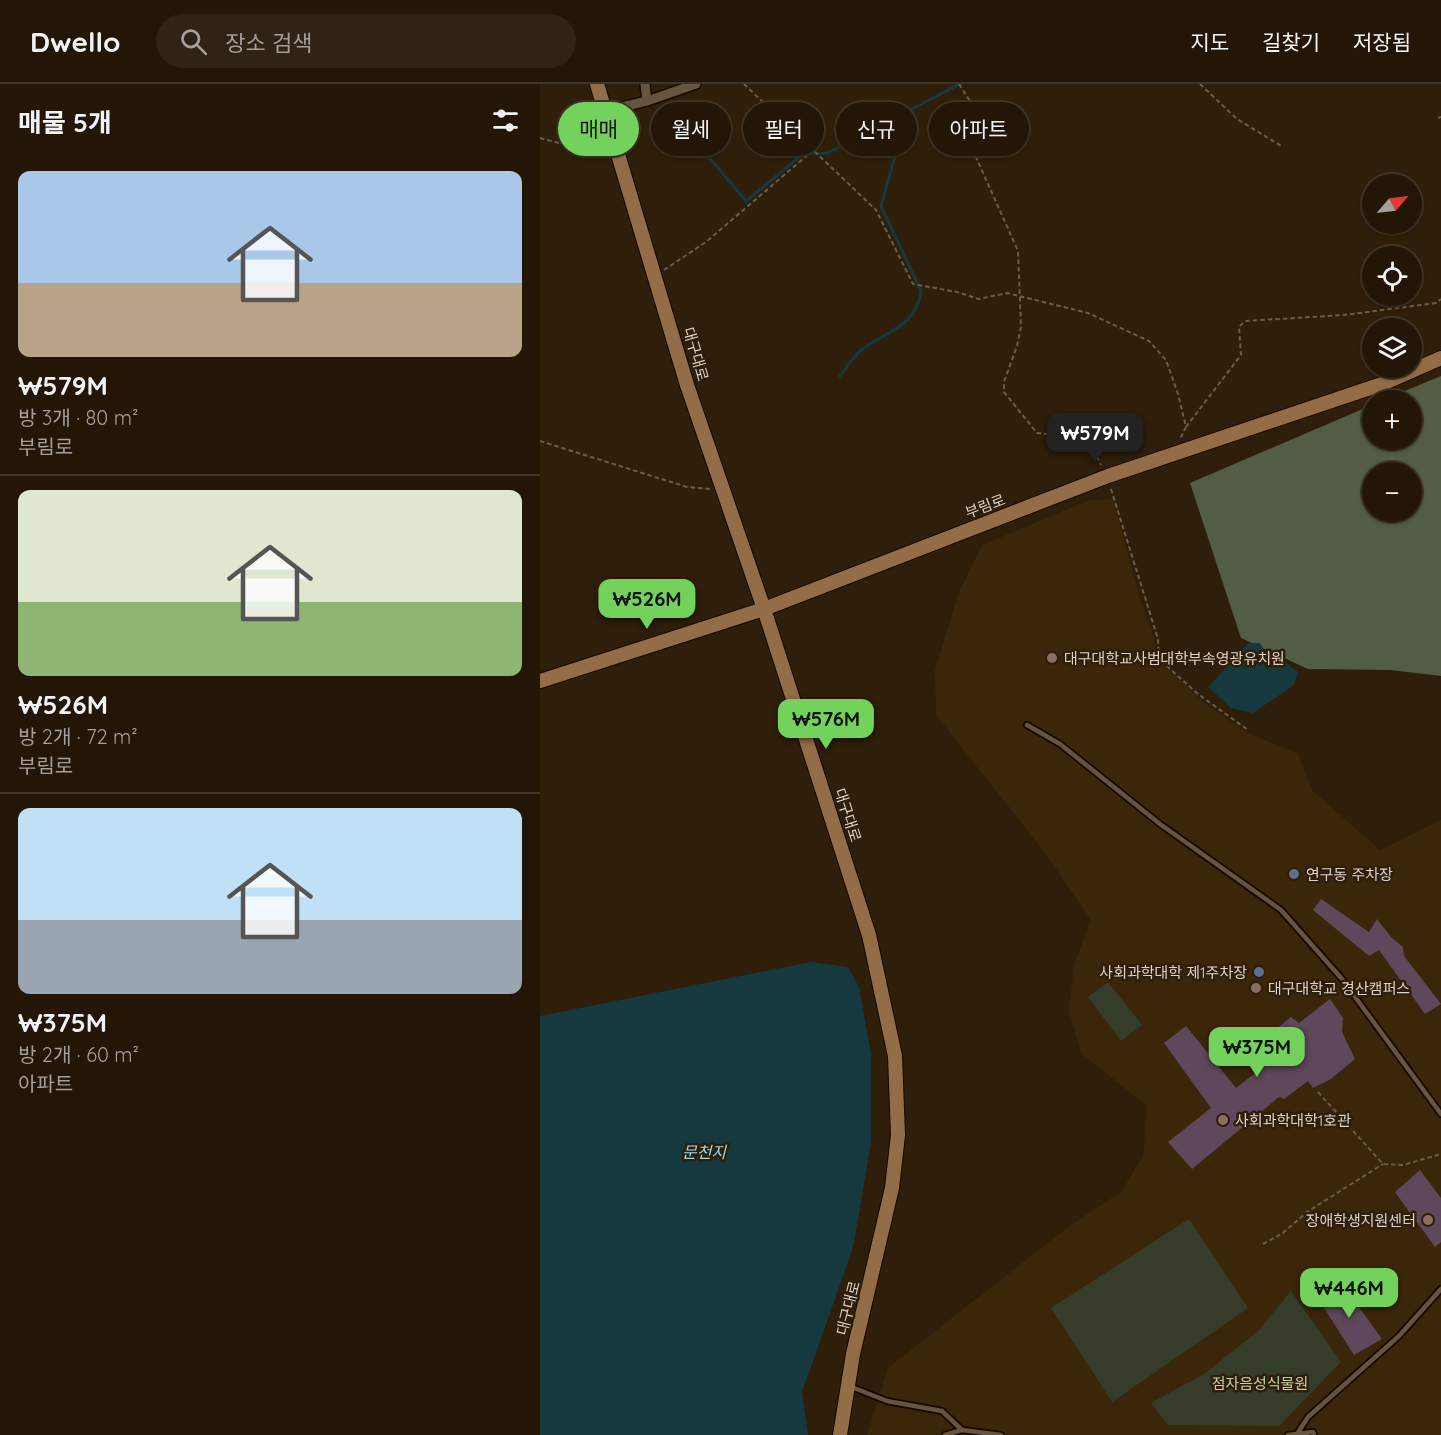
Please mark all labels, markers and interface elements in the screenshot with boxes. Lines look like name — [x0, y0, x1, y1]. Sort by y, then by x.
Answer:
search box — [156, 14, 576, 68]
text: Dwello — [30, 24, 120, 59]
icon: search — [177, 25, 210, 58]
text: 장소 검색 — [225, 29, 312, 57]
text: 지도 — [1190, 29, 1229, 55]
text: 길찾기 — [1262, 29, 1320, 55]
text: 저장됨 — [1353, 29, 1411, 55]
chip: 매매 — [558, 102, 639, 156]
chip: 월세 — [651, 102, 731, 156]
chip: 필터 — [743, 102, 824, 156]
chip: 신규 — [836, 102, 917, 156]
chip: 아파트 — [929, 102, 1029, 156]
icon: filters — [489, 104, 522, 137]
text: 매물 5개 — [18, 106, 112, 139]
north arrow — [1362, 174, 1422, 234]
map controls — [1362, 174, 1422, 522]
icon: home — [216, 210, 324, 318]
button: locate — [1362, 246, 1422, 306]
button: layers — [1362, 318, 1422, 378]
street label: 대구대로 — [679, 325, 713, 383]
text: ₩579M — [18, 369, 108, 402]
button: + — [1362, 390, 1422, 450]
text: 방 3개 · 80 m² — [18, 405, 138, 430]
pin: ₩579M — [1053, 413, 1137, 464]
text: ₩579M — [1060, 420, 1130, 445]
text: 부림로 — [18, 434, 73, 459]
button: − — [1362, 462, 1422, 522]
street label: 부림로 — [962, 490, 1008, 522]
icon: home — [216, 529, 324, 637]
pin: ₩526M — [605, 579, 689, 630]
text: ₩526M — [612, 586, 682, 611]
place label: 대구대학교사범대학부속영광유치원 — [1064, 649, 1285, 668]
marker: 대구대학교사범대학부속영광유치원 — [1045, 651, 1059, 665]
text: ₩526M — [18, 688, 108, 721]
pin: ₩576M — [784, 699, 868, 750]
text: ₩576M — [792, 706, 860, 731]
text: 방 2개 · 72 m² — [18, 724, 138, 749]
text: 부림로 — [18, 753, 73, 778]
street label: 대구대로 — [830, 786, 866, 844]
icon: home — [216, 847, 324, 955]
place label: 연구동 주차장 — [1306, 865, 1393, 884]
marker: 연구동 주차장 — [1287, 867, 1301, 881]
place label: 사회과학대학 제1주차장 — [1099, 963, 1247, 982]
marker: 사회과학대학 제1주차장 — [1252, 965, 1266, 979]
place label: 대구대학교 경산캠퍼스 — [1268, 979, 1410, 998]
marker: 대구대학교 경산캠퍼스 — [1249, 981, 1263, 995]
text: ₩375M — [18, 1006, 107, 1039]
pin: ₩375M — [1215, 1027, 1299, 1078]
text: ₩375M — [1223, 1034, 1291, 1059]
text: 방 2개 · 60 m² — [18, 1042, 139, 1067]
text: 아파트 — [18, 1071, 73, 1096]
place label: 사회과학대학1호관 — [1235, 1111, 1351, 1130]
marker: 사회과학대학1호관 — [1216, 1113, 1230, 1127]
water label: 문천지 — [682, 1142, 727, 1162]
place label: 장애학생지원센터 — [1306, 1211, 1416, 1230]
marker: 장애학생지원센터 — [1421, 1213, 1435, 1227]
pin: ₩446M — [1307, 1268, 1391, 1319]
text: ₩446M — [1314, 1275, 1384, 1300]
street label: 대구대로 — [832, 1279, 864, 1337]
park label: 점자음성식물원 — [1212, 1374, 1308, 1393]

